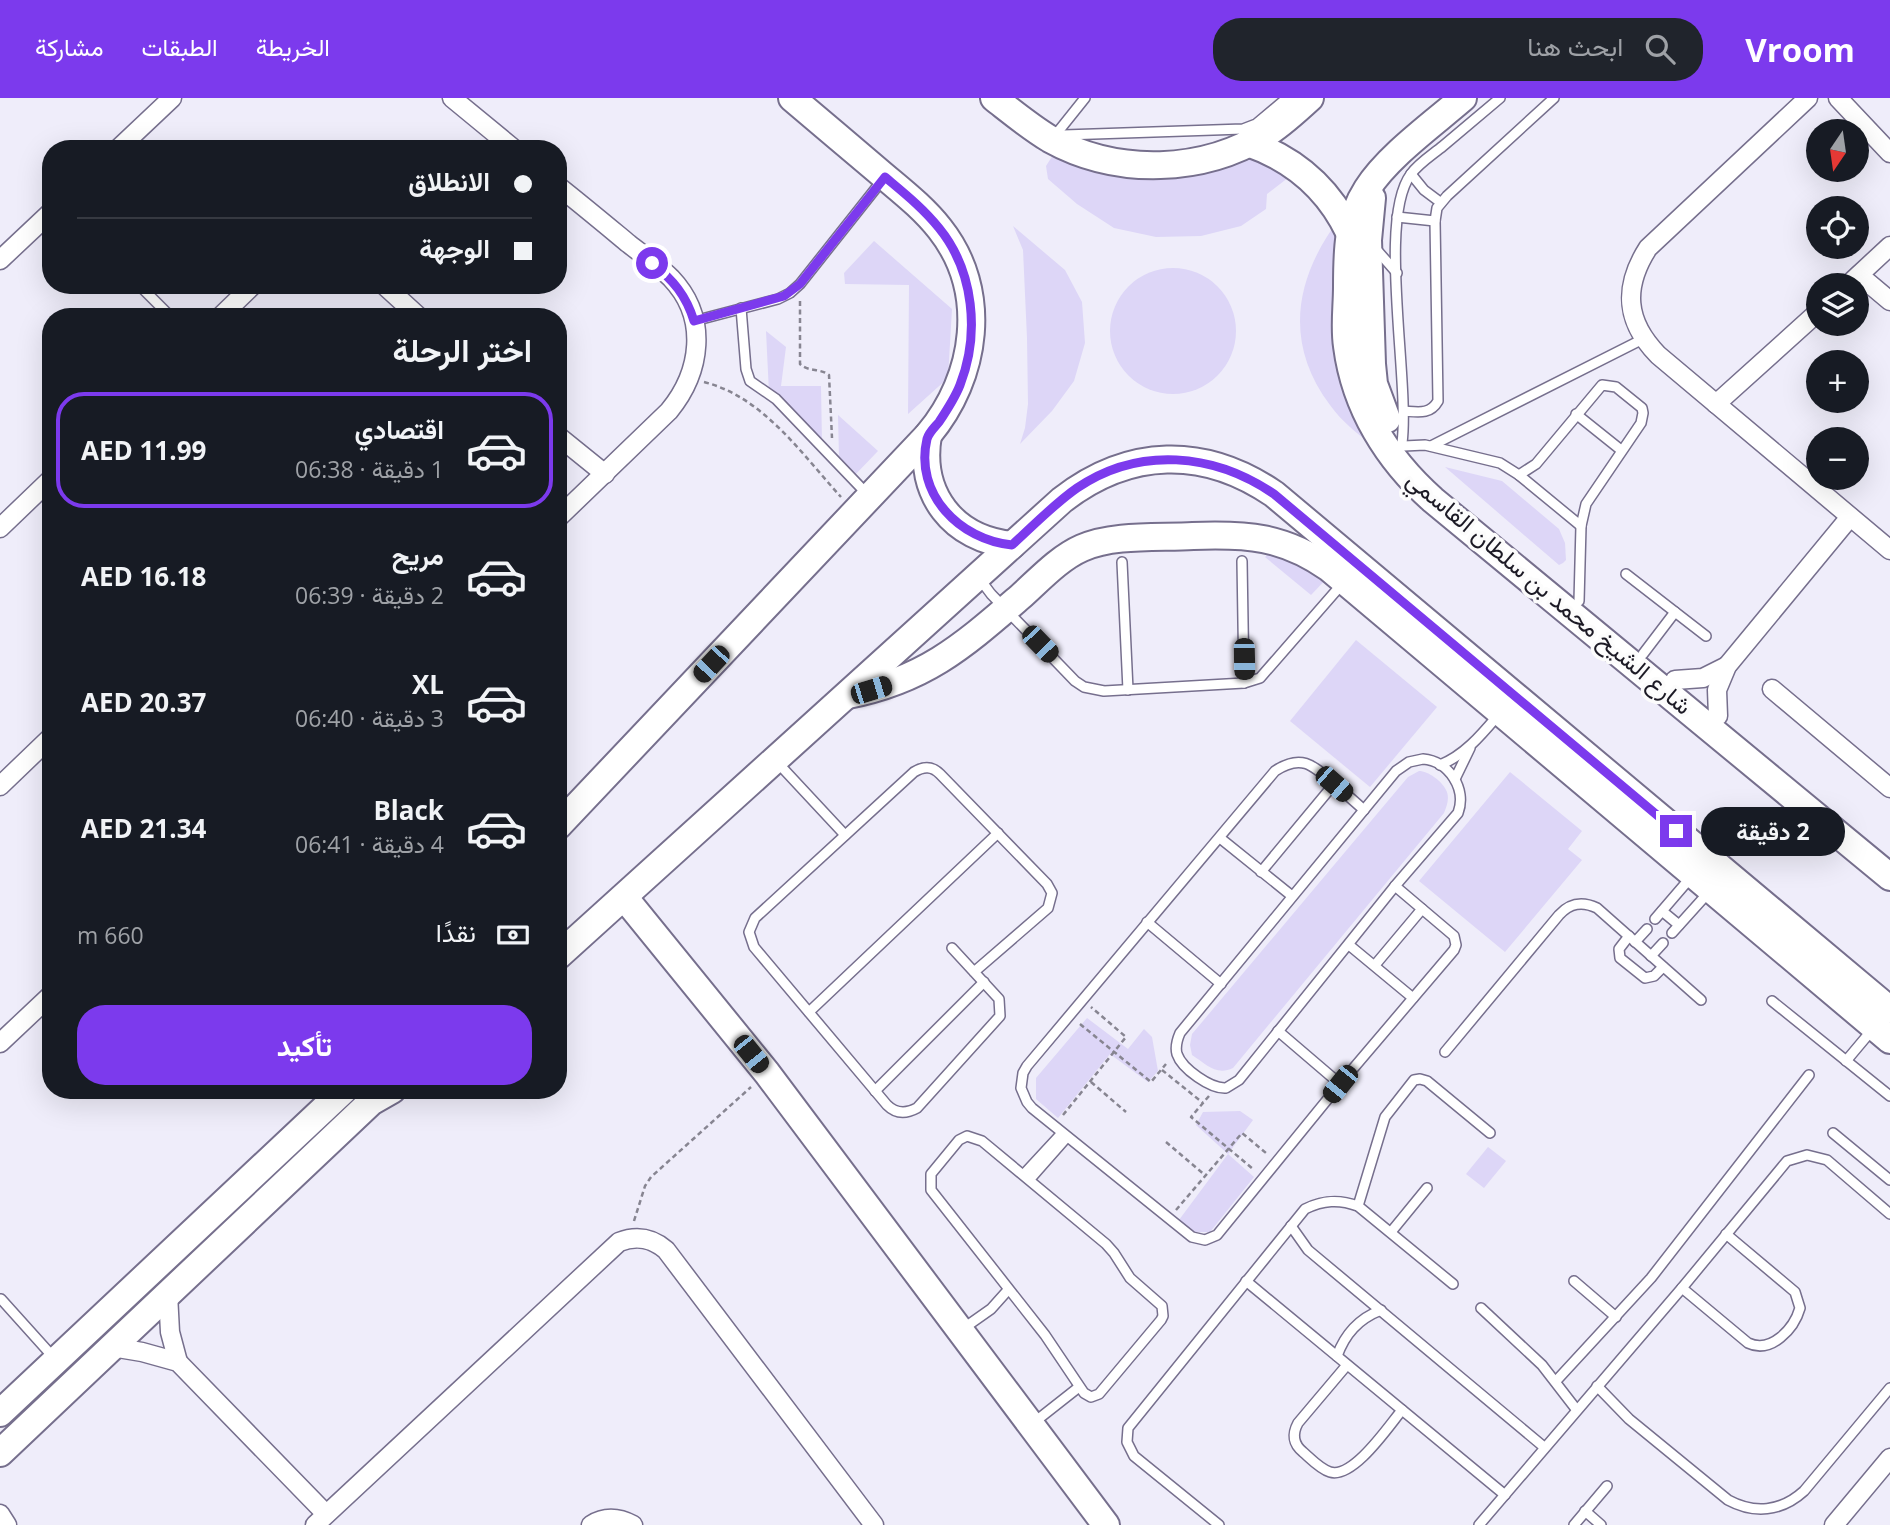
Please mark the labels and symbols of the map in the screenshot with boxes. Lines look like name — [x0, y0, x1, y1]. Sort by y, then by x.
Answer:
north arrow — [1806, 119, 1869, 182]
route start — [636, 247, 668, 279]
street label: شارع الشيخ محمد بن سلطان القاسمي — [1398, 462, 1700, 724]
car — [1018, 622, 1063, 666]
car — [1234, 638, 1255, 680]
car — [689, 641, 734, 687]
car — [848, 674, 895, 706]
car — [1312, 762, 1357, 806]
callout: 2 دقيقة — [1700, 806, 1844, 856]
route end — [1660, 815, 1692, 847]
car — [730, 1031, 773, 1077]
car — [1319, 1061, 1362, 1107]

